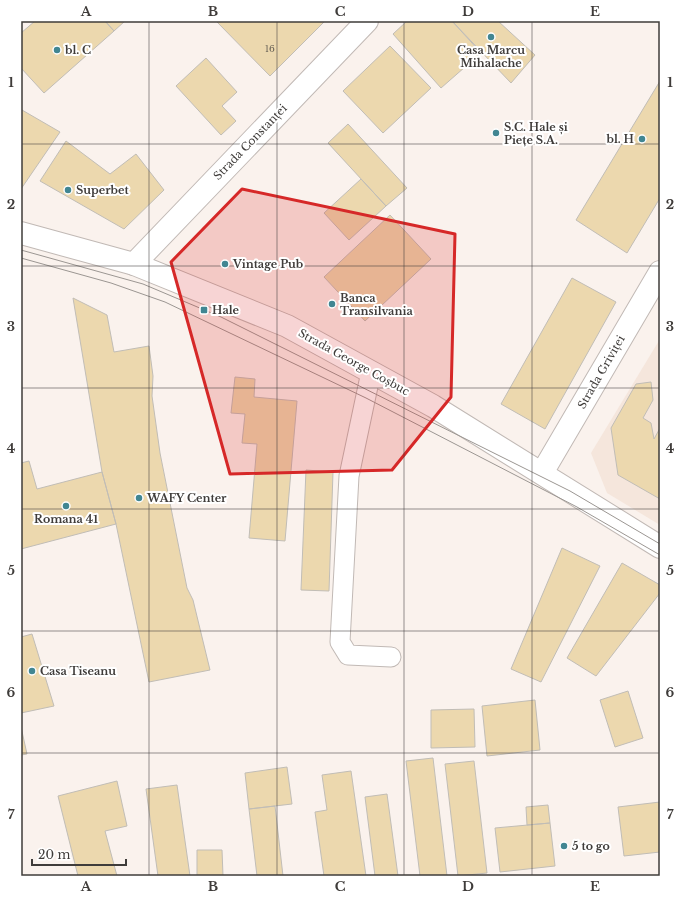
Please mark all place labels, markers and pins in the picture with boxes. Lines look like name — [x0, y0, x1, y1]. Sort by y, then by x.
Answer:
marker: Casa Marcu Mihalache — [486, 32, 496, 42]
place label: bl. C — [64, 43, 91, 57]
place label: Casa Marcu Mihalache — [457, 43, 525, 70]
marker: bl. C — [52, 45, 62, 55]
place label: S.C. Hale și Piețe S.A. — [504, 120, 568, 147]
marker: S.C. Hale și Piețe S.A. — [491, 128, 501, 138]
place label: bl. H — [606, 132, 635, 146]
marker: bl. H — [637, 134, 647, 144]
place label: Superbet — [76, 183, 129, 197]
marker: Superbet — [63, 185, 73, 195]
place label: Vintage Pub — [232, 257, 303, 271]
marker: Vintage Pub — [220, 259, 230, 269]
place label: Banca Transilvania — [340, 291, 413, 318]
marker: Banca Transilvania — [327, 299, 337, 309]
place label: Hale — [212, 303, 240, 317]
marker: Hale — [199, 305, 209, 315]
place label: WAFY Center — [146, 491, 227, 505]
marker: WAFY Center — [134, 493, 144, 503]
marker: Romana 41 — [61, 501, 71, 511]
place label: Romana 41 — [34, 512, 98, 526]
place label: Casa Tiseanu — [40, 664, 116, 678]
marker: Casa Tiseanu — [27, 666, 37, 676]
place label: 5 to go — [572, 839, 610, 853]
marker: 5 to go — [559, 841, 569, 851]

